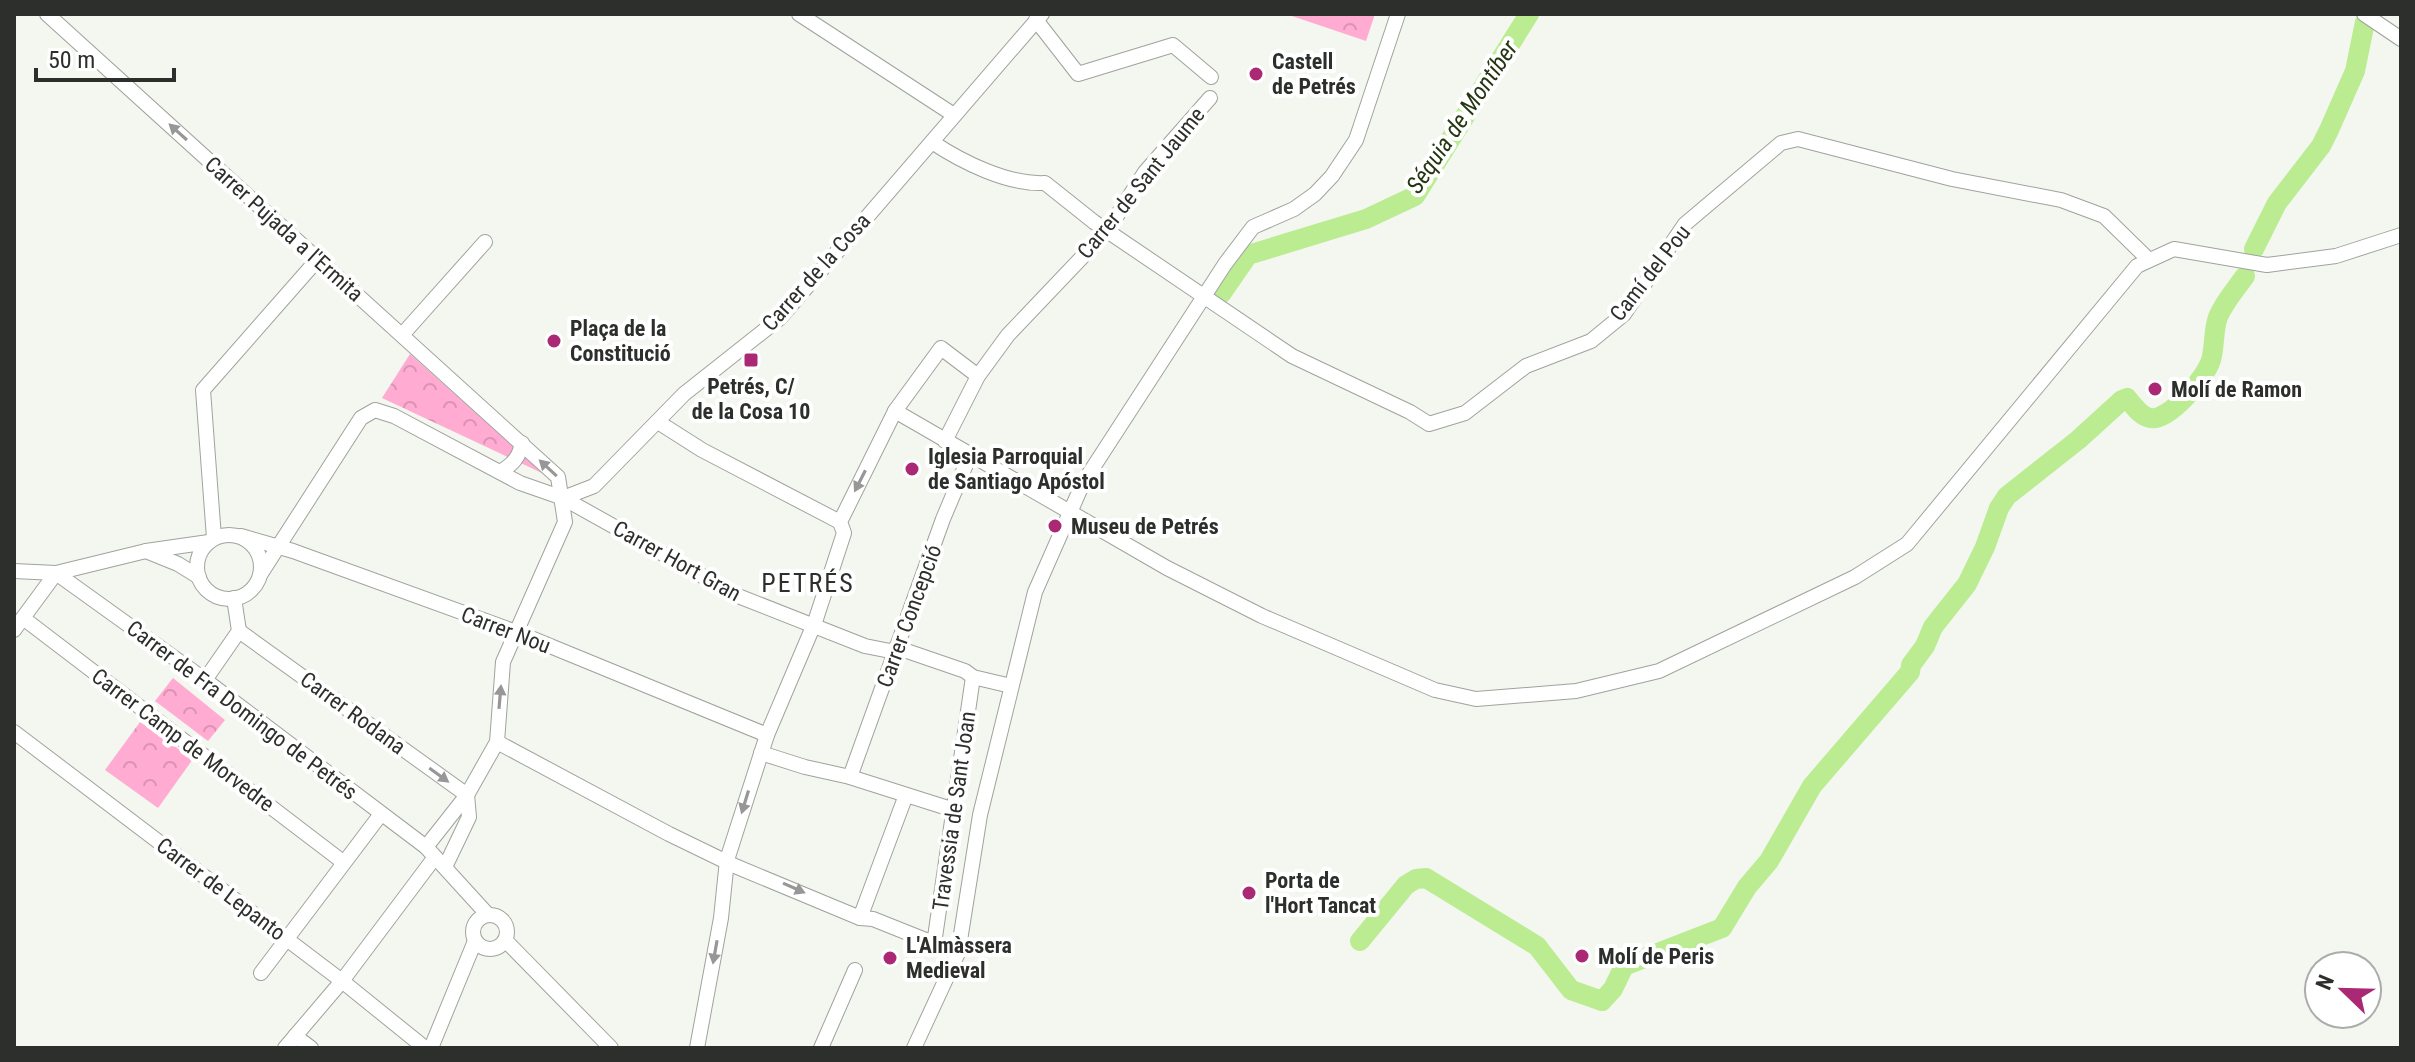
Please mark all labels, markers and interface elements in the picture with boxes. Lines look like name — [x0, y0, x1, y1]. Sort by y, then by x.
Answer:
scale bar — [36, 32, 174, 82]
water label: Séquia de Montíber — [1401, 35, 1524, 199]
text: 50 m — [48, 46, 95, 74]
place label: Castell de Petrés — [1272, 49, 1356, 99]
marker: Castell de Petrés — [1247, 65, 1265, 83]
street label: Carrer de Sant Jaume — [1072, 102, 1210, 264]
one-way arrow — [168, 124, 187, 142]
street label: Carrer Pujada a l'Ermita — [200, 152, 368, 306]
street label: Carrer de la Cosa — [757, 208, 875, 336]
street label: Camí del Pou — [1605, 220, 1695, 326]
place label: Plaça de la Constitució — [570, 316, 671, 366]
marker: Plaça de la Constitució — [545, 332, 563, 350]
marker: Petrés, C/ de la Cosa 10 — [742, 351, 760, 369]
place label: Petrés, C/ de la Cosa 10 — [692, 374, 810, 424]
place label: Molí de Ramon — [2171, 377, 2302, 402]
marker: Molí de Ramon — [2146, 380, 2164, 398]
place label: Iglesia Parroquial de Santiago Apóstol — [928, 444, 1105, 494]
one-way arrow — [539, 459, 558, 477]
marker: Iglesia Parroquial de Santiago Apóstol — [903, 460, 921, 478]
one-way arrow — [854, 470, 867, 493]
place label: Museu de Petrés — [1071, 514, 1219, 539]
street label: Carrer Hort Gran — [609, 516, 745, 606]
marker: Museu de Petrés — [1046, 517, 1064, 535]
street label: Carrer Concepció — [872, 541, 946, 691]
district label: PETRÉS — [761, 568, 855, 598]
street label: Carrer Nou — [458, 602, 554, 658]
street label: Carrer de Fra Domingo de Petrés — [122, 615, 362, 805]
street label: Carrer Camp de Morvedre — [87, 663, 279, 817]
street label: Carrer Rodana — [296, 667, 410, 759]
one-way arrow — [494, 684, 507, 709]
street label: Travessia de Sant Joan — [928, 710, 980, 912]
one-way arrow — [429, 766, 449, 782]
one-way arrow — [739, 790, 751, 814]
street label: Carrer de Lepanto — [152, 832, 290, 946]
place label: Porta de l'Hort Tancat — [1265, 868, 1376, 918]
one-way arrow — [782, 882, 805, 895]
marker: Porta de l'Hort Tancat — [1240, 884, 1258, 902]
place label: L'Almàssera Medieval — [906, 933, 1012, 983]
one-way arrow — [708, 940, 720, 965]
place label: Molí de Peris — [1598, 944, 1714, 969]
marker: Molí de Peris — [1573, 947, 1591, 965]
marker: L'Almàssera Medieval — [881, 949, 899, 967]
north arrow — [2303, 950, 2383, 1030]
text: N — [2311, 971, 2339, 993]

